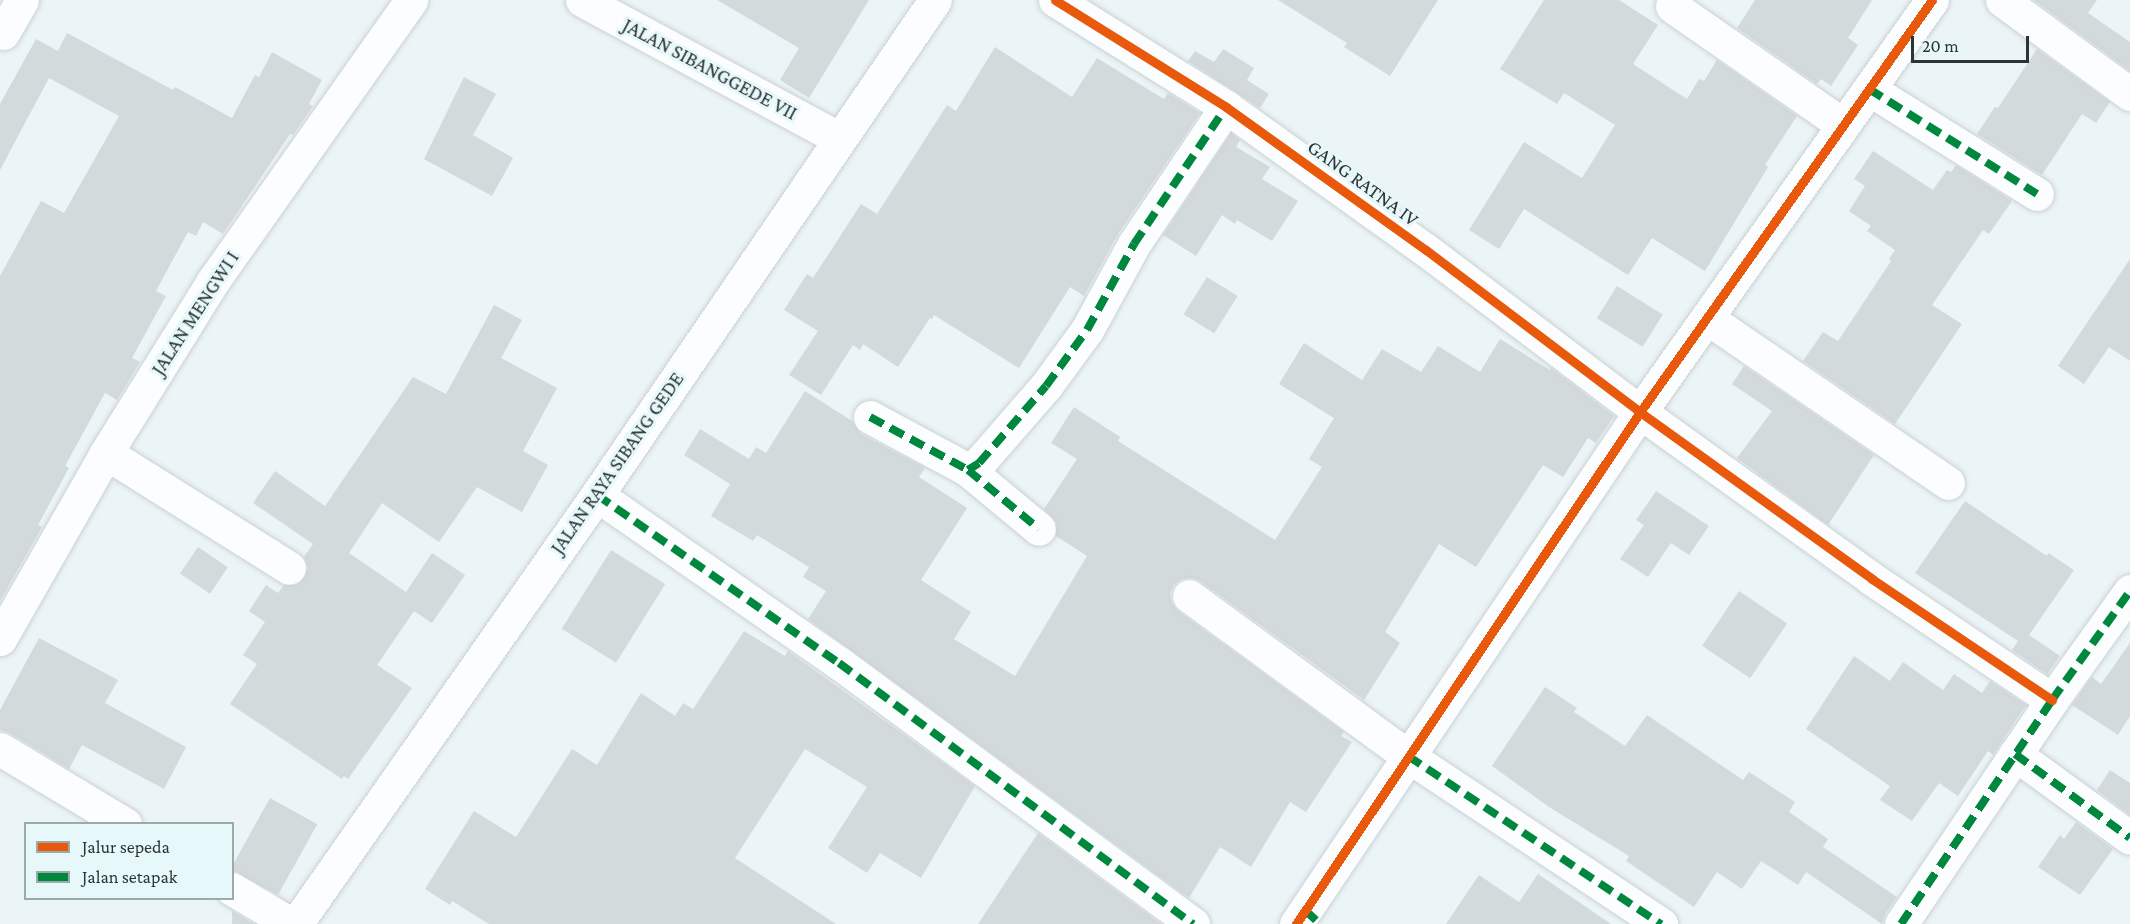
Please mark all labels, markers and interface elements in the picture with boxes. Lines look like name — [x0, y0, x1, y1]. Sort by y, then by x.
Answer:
street label: JALAN SIBANGGEDE VII — [619, 13, 801, 125]
scale bar — [1914, 24, 2032, 62]
text: 20 m — [1922, 36, 1959, 56]
street label: GANG RATNA IV — [1303, 135, 1423, 231]
street label: JALAN MENGWI I — [146, 246, 244, 380]
street label: JALAN RAYA SIBANG GEDE — [545, 367, 689, 559]
legend — [24, 822, 234, 900]
text: Jalur sepeda — [82, 837, 170, 857]
text: Jalan setapak — [82, 867, 177, 887]

